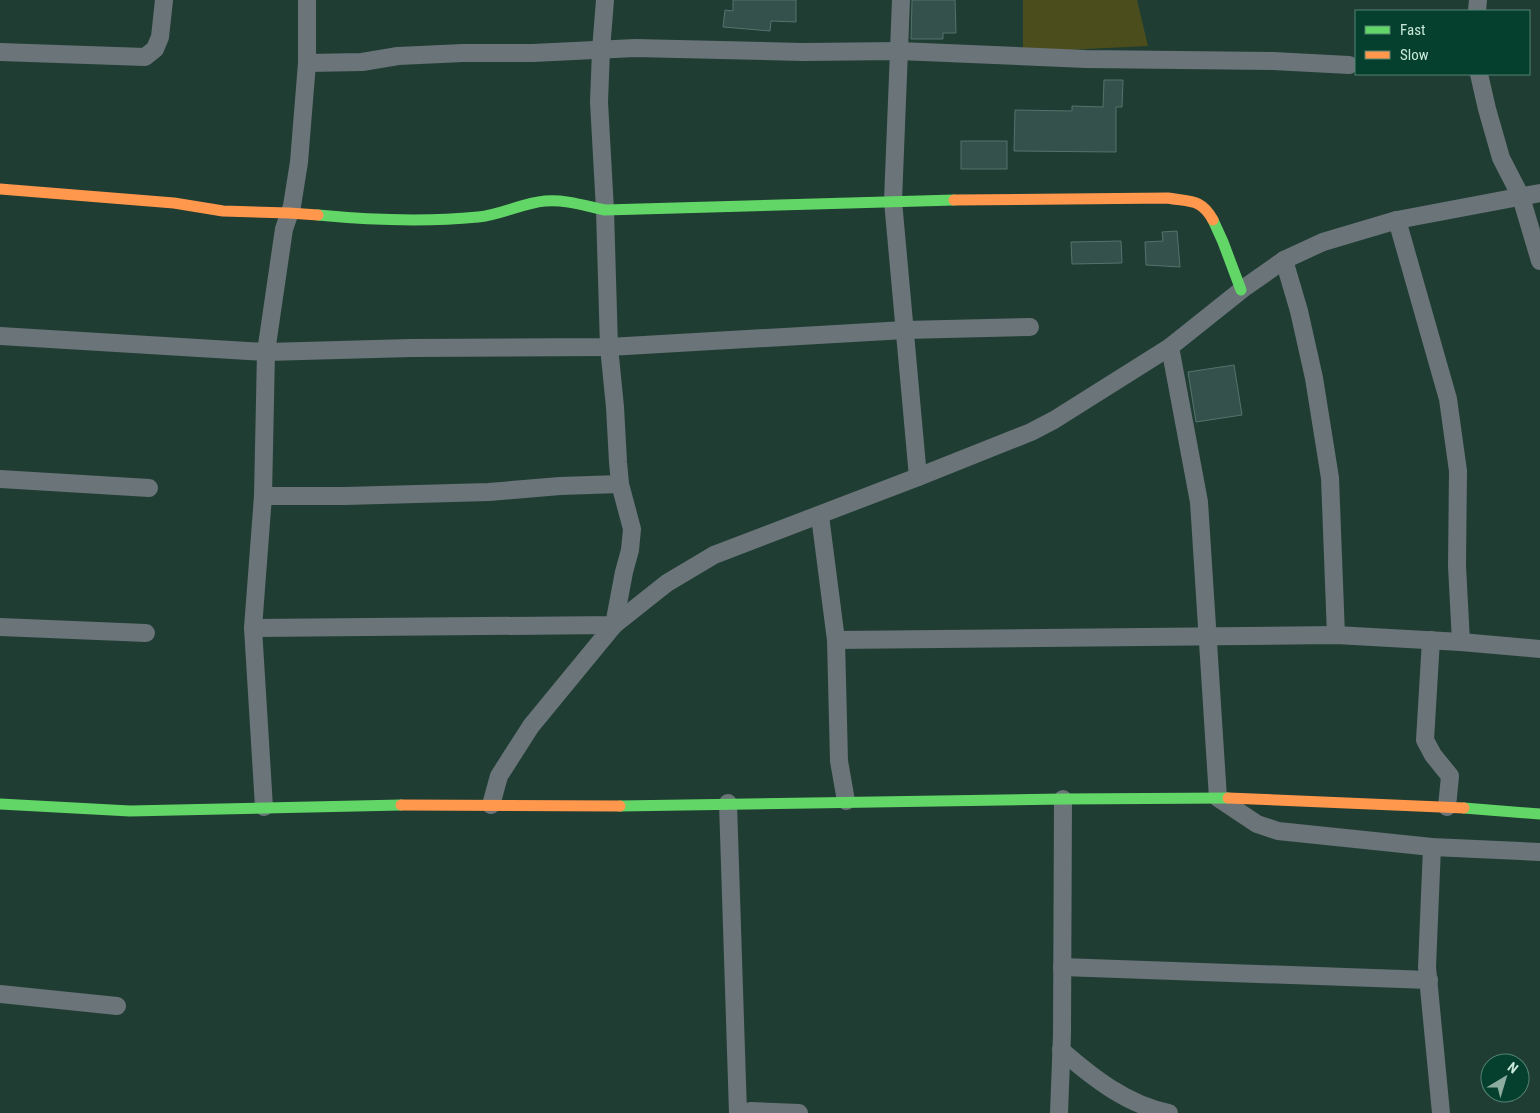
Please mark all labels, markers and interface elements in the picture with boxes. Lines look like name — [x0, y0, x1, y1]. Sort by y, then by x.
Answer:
legend — [1355, 10, 1530, 75]
text: Fast — [1400, 21, 1425, 39]
text: Slow — [1400, 46, 1429, 64]
north arrow — [1480, 1053, 1530, 1103]
text: N — [1505, 1059, 1521, 1077]

